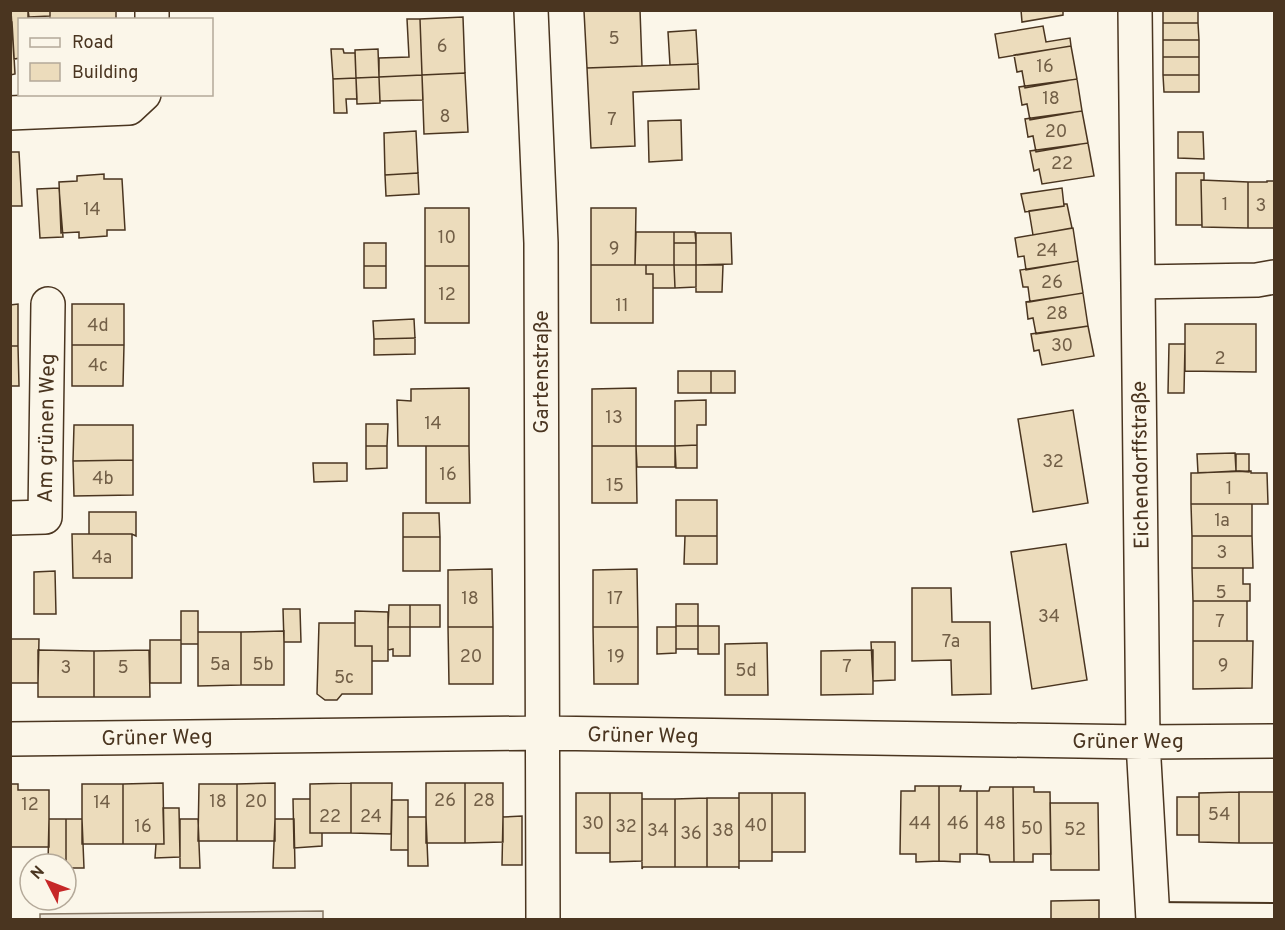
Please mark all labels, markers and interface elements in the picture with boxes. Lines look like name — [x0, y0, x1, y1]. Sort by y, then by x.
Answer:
legend — [18, 18, 213, 96]
house number: 5 — [608, 28, 620, 51]
text: Road — [72, 32, 114, 55]
house number: 6 — [437, 36, 447, 59]
house number: 16 — [1036, 56, 1054, 79]
text: Building — [72, 62, 138, 85]
house number: 18 — [1042, 88, 1060, 111]
house number: 8 — [440, 106, 451, 129]
house number: 7 — [607, 109, 617, 132]
house number: 20 — [1045, 121, 1067, 144]
house number: 22 — [1051, 153, 1073, 176]
house number: 1 — [1222, 194, 1228, 217]
house number: 3 — [1256, 195, 1266, 218]
house number: 14 — [83, 199, 101, 222]
house number: 10 — [438, 227, 456, 250]
house number: 9 — [609, 238, 619, 261]
house number: 24 — [1036, 240, 1058, 263]
house number: 26 — [1041, 272, 1063, 295]
house number: 12 — [438, 284, 456, 307]
house number: 11 — [615, 295, 629, 318]
house number: 28 — [1046, 303, 1068, 326]
street label: Gartenstraße — [529, 310, 556, 434]
house number: 4d — [87, 315, 109, 338]
house number: 30 — [1051, 335, 1073, 358]
house number: 2 — [1214, 348, 1226, 371]
street label: Am grünen Weg — [33, 353, 62, 503]
house number: 4c — [88, 355, 108, 378]
street label: Eichendorffstraße — [1127, 381, 1156, 549]
house number: 13 — [605, 407, 623, 430]
house number: 14 — [424, 413, 442, 436]
house number: 32 — [1042, 451, 1064, 474]
house number: 16 — [439, 464, 457, 487]
house number: 4b — [92, 468, 114, 491]
house number: 15 — [606, 475, 624, 498]
house number: 1 — [1226, 478, 1232, 501]
house number: 1a — [1214, 510, 1230, 533]
house number: 3 — [1217, 542, 1227, 565]
house number: 4a — [92, 547, 112, 570]
house number: 5 — [1215, 582, 1227, 605]
house number: 18 — [461, 588, 479, 611]
house number: 17 — [607, 588, 623, 611]
house number: 34 — [1038, 606, 1060, 629]
house number: 7 — [1215, 611, 1225, 634]
house number: 7a — [942, 631, 960, 654]
house number: 20 — [460, 646, 482, 669]
house number: 19 — [607, 646, 625, 669]
house number: 5a — [210, 654, 230, 677]
house number: 5b — [252, 654, 274, 677]
house number: 9 — [1218, 655, 1228, 678]
house number: 7 — [842, 656, 852, 679]
house number: 3 — [61, 657, 71, 680]
house number: 5 — [117, 657, 129, 680]
house number: 5d — [735, 660, 757, 683]
house number: 5c — [334, 667, 354, 690]
street label: Grüner Weg — [587, 722, 699, 751]
street label: Grüner Weg — [101, 724, 213, 753]
street label: Grüner Weg — [1072, 729, 1184, 756]
house number: 26 — [434, 790, 456, 813]
house number: 28 — [473, 790, 495, 813]
house number: 18 — [209, 791, 227, 814]
house number: 20 — [245, 791, 267, 814]
house number: 14 — [93, 792, 111, 815]
house number: 12 — [21, 794, 39, 817]
house number: 54 — [1208, 804, 1230, 827]
house number: 22 — [319, 806, 341, 829]
house number: 24 — [360, 806, 382, 829]
house number: 30 — [582, 813, 604, 836]
house number: 44 — [909, 813, 931, 836]
house number: 46 — [947, 813, 969, 836]
house number: 48 — [984, 813, 1006, 836]
house number: 40 — [745, 815, 767, 838]
house number: 16 — [134, 816, 152, 839]
house number: 32 — [615, 816, 637, 839]
house number: 50 — [1021, 818, 1043, 841]
house number: 52 — [1064, 819, 1086, 842]
house number: 34 — [647, 820, 669, 843]
house number: 38 — [712, 820, 734, 843]
house number: 36 — [680, 823, 702, 846]
north arrow — [18, 852, 78, 912]
text: N — [27, 862, 50, 884]

